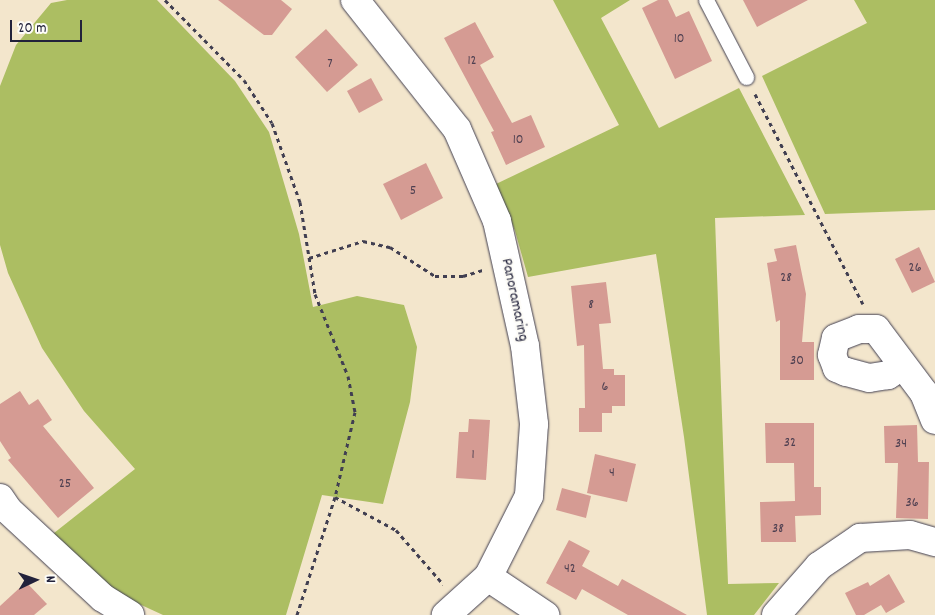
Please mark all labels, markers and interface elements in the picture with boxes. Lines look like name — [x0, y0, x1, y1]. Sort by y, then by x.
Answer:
scale bar — [12, 10, 85, 42]
text: 20 m — [18, 18, 46, 40]
house number: 10 — [674, 31, 684, 47]
house number: 12 — [467, 53, 477, 69]
house number: 7 — [327, 56, 333, 72]
house number: 10 — [513, 132, 523, 148]
house number: 5 — [410, 183, 416, 199]
street label: Panoramaring — [496, 257, 532, 343]
house number: 26 — [909, 260, 921, 276]
house number: 28 — [780, 270, 792, 286]
house number: 8 — [588, 297, 594, 313]
house number: 30 — [790, 353, 804, 369]
house number: 6 — [602, 379, 608, 395]
house number: 32 — [784, 435, 796, 451]
house number: 34 — [895, 436, 907, 452]
house number: 1 — [471, 447, 475, 463]
house number: 4 — [609, 465, 615, 481]
house number: 25 — [59, 476, 71, 492]
house number: 36 — [905, 495, 919, 511]
house number: 38 — [772, 521, 784, 537]
north arrow — [10, 555, 60, 605]
house number: 42 — [564, 561, 576, 577]
text: N — [40, 575, 60, 583]

